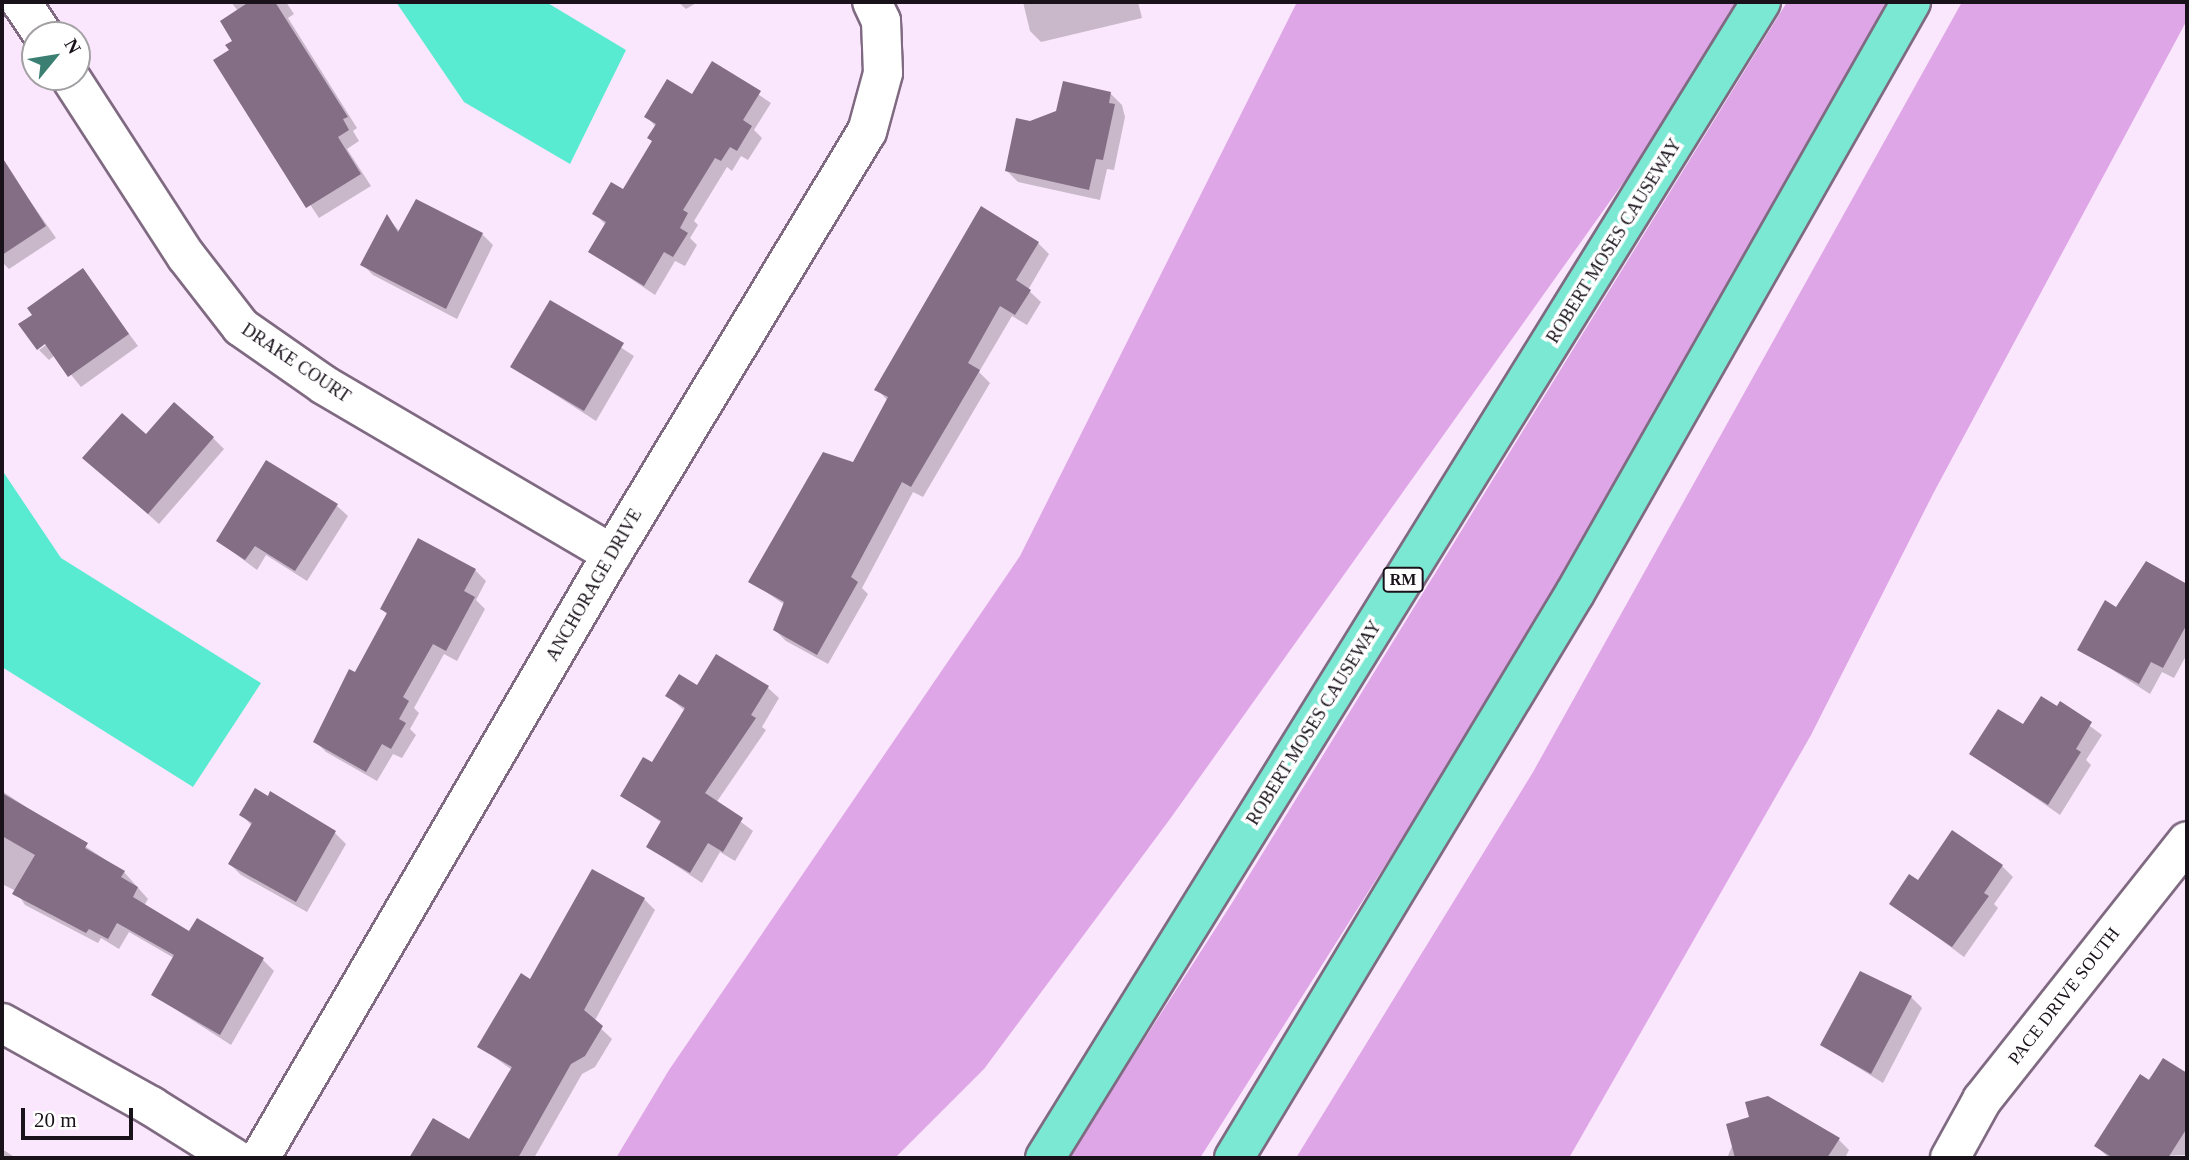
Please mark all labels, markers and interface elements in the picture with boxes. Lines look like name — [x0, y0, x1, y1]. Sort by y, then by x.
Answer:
north arrow — [21, 21, 91, 91]
text: N — [60, 35, 85, 57]
street label: ROBERT MOSES CAUSEWAY — [1542, 135, 1686, 347]
street label: DRAKE COURT — [238, 319, 354, 407]
street label: ANCHORAGE DRIVE — [542, 505, 646, 665]
road number: RM — [1382, 568, 1424, 593]
street label: ROBERT MOSES CAUSEWAY — [1242, 617, 1386, 829]
street label: PACE DRIVE SOUTH — [2004, 923, 2124, 1069]
scale bar — [24, 1094, 136, 1138]
text: 20 m — [34, 1108, 77, 1132]

